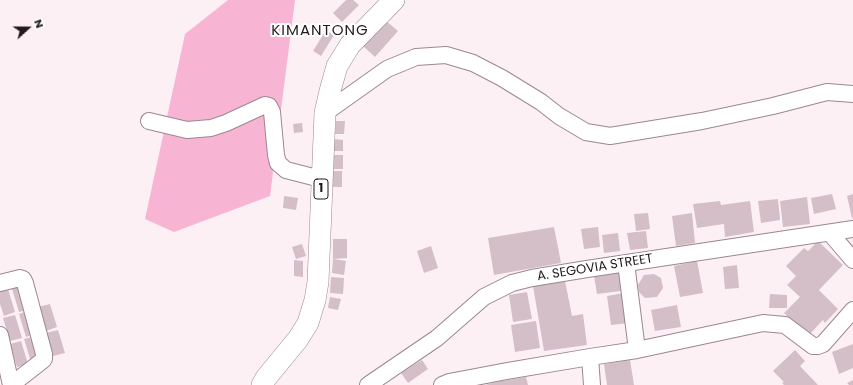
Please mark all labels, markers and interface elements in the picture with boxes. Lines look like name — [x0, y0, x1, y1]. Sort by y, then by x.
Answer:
north arrow — [8, 8, 48, 48]
text: N — [30, 17, 48, 30]
district label: KIMANTONG — [271, 22, 369, 40]
road number: 1 — [314, 179, 328, 199]
street label: A. SEGOVIA STREET — [536, 251, 654, 285]

